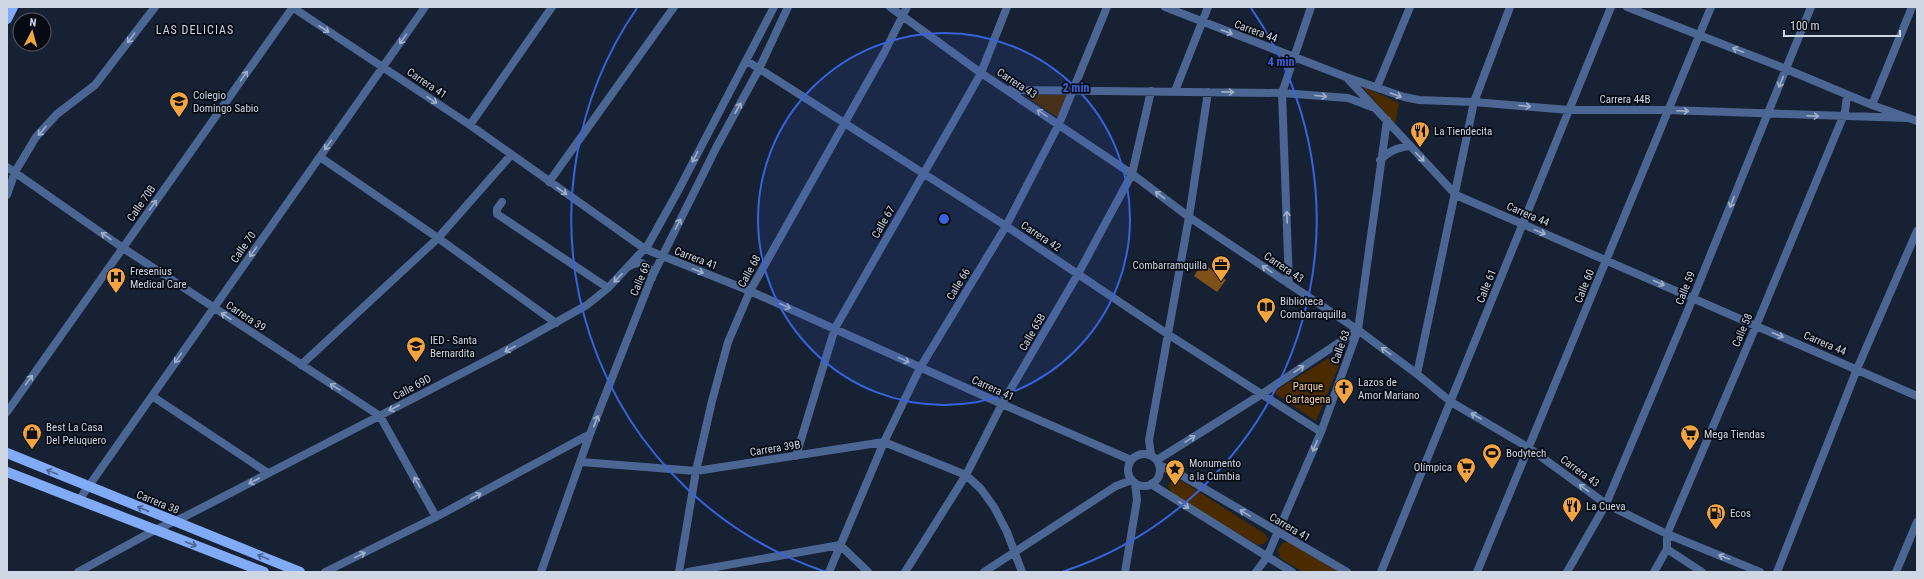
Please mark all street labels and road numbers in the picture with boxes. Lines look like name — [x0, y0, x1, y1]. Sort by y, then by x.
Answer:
street label: Carrera 44 — [1232, 18, 1280, 45]
street label: Carrera 41 — [404, 65, 449, 101]
street label: Carrera 43 — [994, 66, 1039, 101]
street label: Carrera 44B — [1599, 93, 1651, 106]
street label: Calle 70B — [124, 183, 159, 224]
street label: Carrera 44 — [1505, 200, 1552, 229]
street label: Calle 67 — [869, 204, 898, 241]
street label: Carrera 42 — [1018, 219, 1063, 254]
street label: Calle 70 — [228, 229, 259, 265]
street label: Carrera 41 — [672, 244, 719, 273]
street label: Carrera 43 — [1261, 249, 1306, 285]
street label: Calle 68 — [735, 253, 764, 290]
street label: Calle 69 — [628, 260, 653, 298]
street label: Calle 66 — [944, 266, 973, 303]
street label: Calle 61 — [1474, 267, 1499, 305]
street label: Calle 60 — [1572, 267, 1597, 305]
street label: Calle 59 — [1673, 269, 1698, 307]
street label: Carrera 39 — [223, 299, 268, 334]
street label: Calle 65B — [1017, 311, 1048, 353]
street label: Calle 58 — [1730, 311, 1755, 349]
street label: Calle 63 — [1328, 328, 1353, 366]
street label: Carrera 44 — [1802, 329, 1849, 358]
street label: Calle 69D — [391, 372, 434, 403]
street label: Carrera 41 — [970, 373, 1016, 404]
street label: Carrera 39B — [749, 438, 801, 459]
street label: Carrera 43 — [1558, 453, 1602, 490]
street label: Carrera 38 — [134, 488, 181, 517]
street label: Carrera 41 — [1267, 511, 1313, 544]

